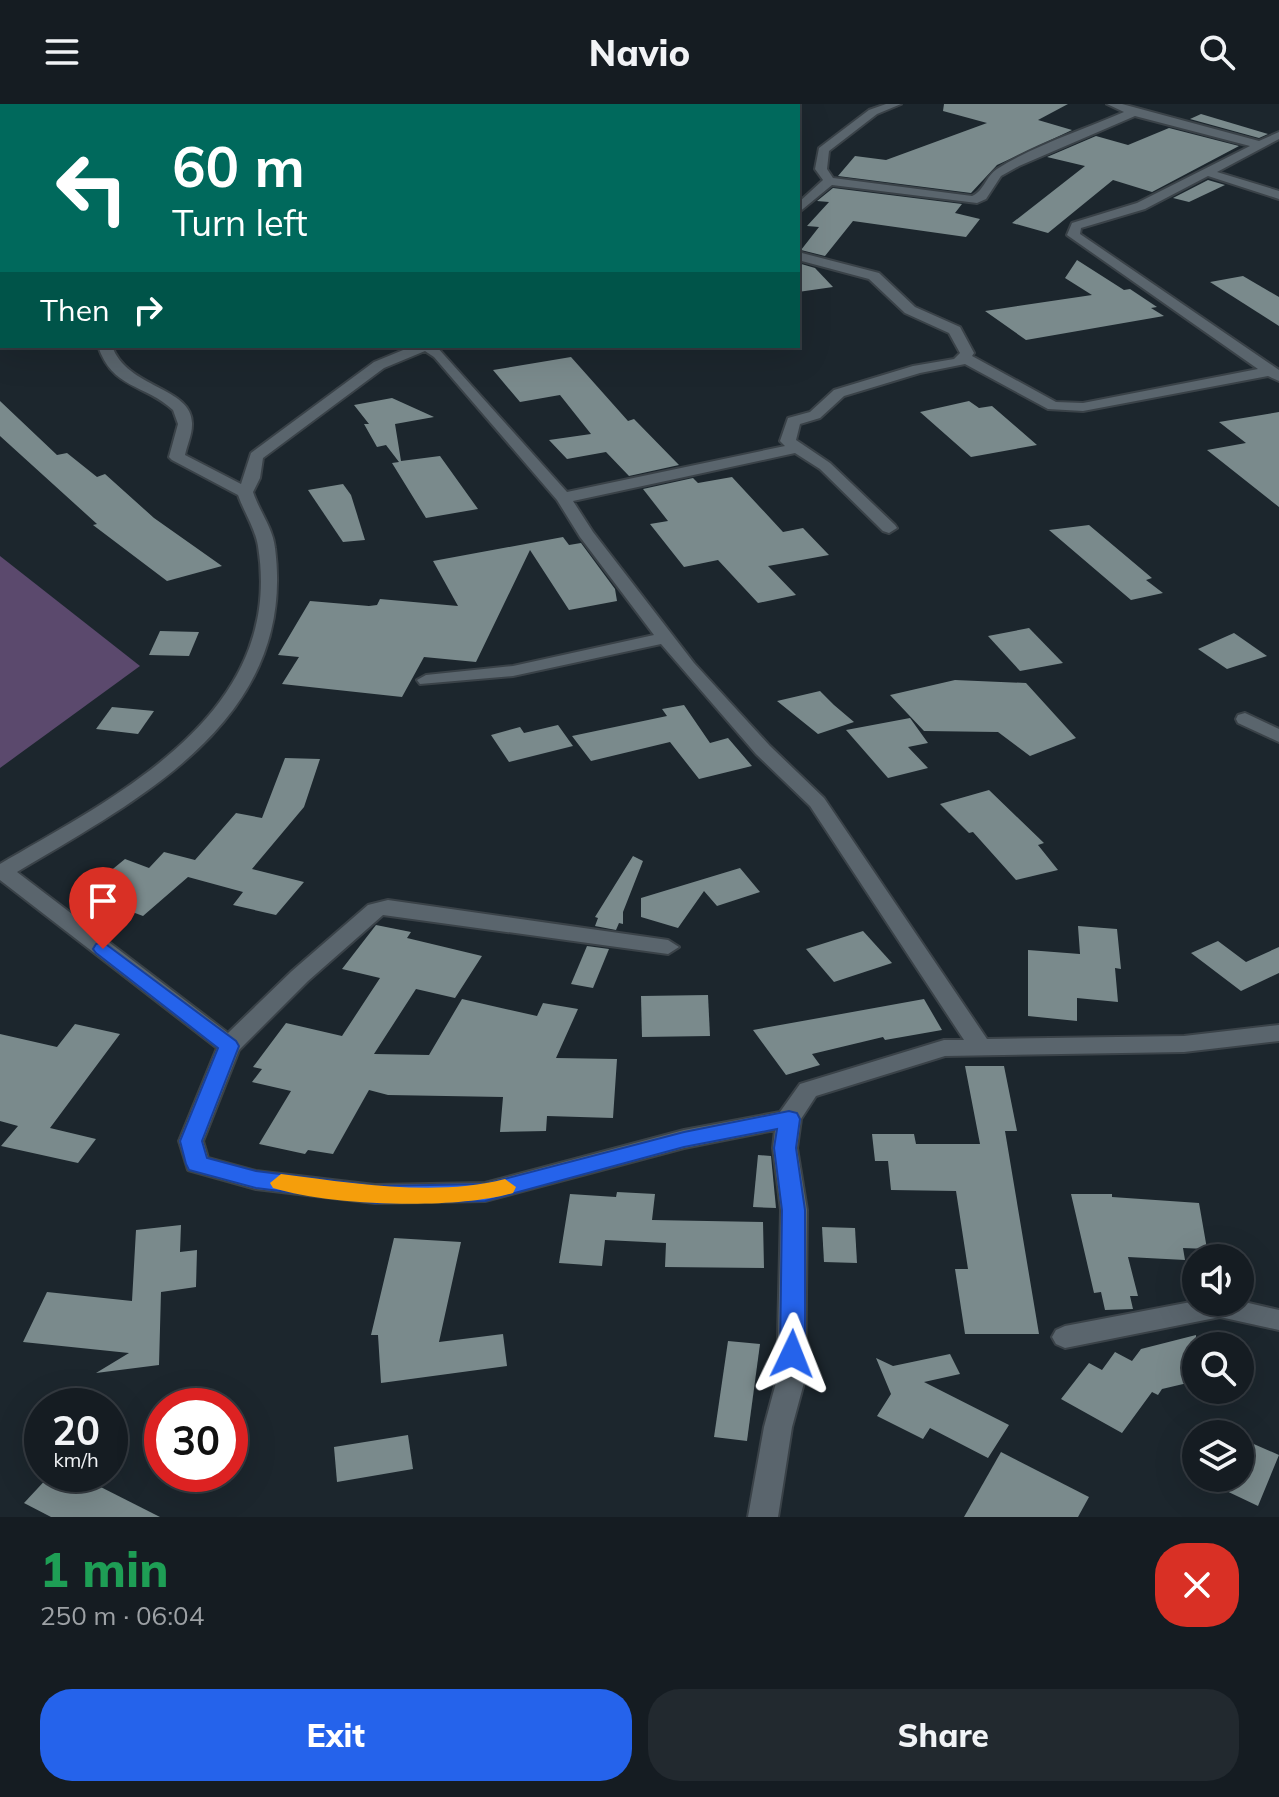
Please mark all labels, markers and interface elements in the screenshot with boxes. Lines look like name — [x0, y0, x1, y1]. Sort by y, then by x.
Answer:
icon: menu — [40, 30, 84, 74]
text: Navio — [589, 30, 690, 75]
icon: search — [1195, 30, 1239, 74]
text: 60 m — [172, 131, 305, 201]
icon: left — [40, 136, 144, 240]
text: Turn left — [172, 200, 308, 245]
icon: right — [126, 288, 170, 332]
text: Then — [40, 291, 110, 329]
pin — [69, 867, 137, 949]
icon: arrive — [81, 879, 125, 923]
map controls — [1182, 1244, 1254, 1492]
button: sound — [1182, 1244, 1254, 1316]
position arrow — [750, 1312, 834, 1396]
button: search — [1182, 1332, 1254, 1404]
speed limit sign: 30 — [144, 1388, 248, 1492]
text: 20 — [52, 1405, 100, 1455]
button: layers — [1182, 1420, 1254, 1492]
text: km/h — [53, 1447, 99, 1472]
text: 1 min — [40, 1539, 169, 1599]
button: close — [1155, 1543, 1239, 1627]
text: 250 m · 06:04 — [40, 1599, 204, 1632]
button: Exit — [40, 1689, 632, 1781]
button: Share — [648, 1689, 1239, 1781]

